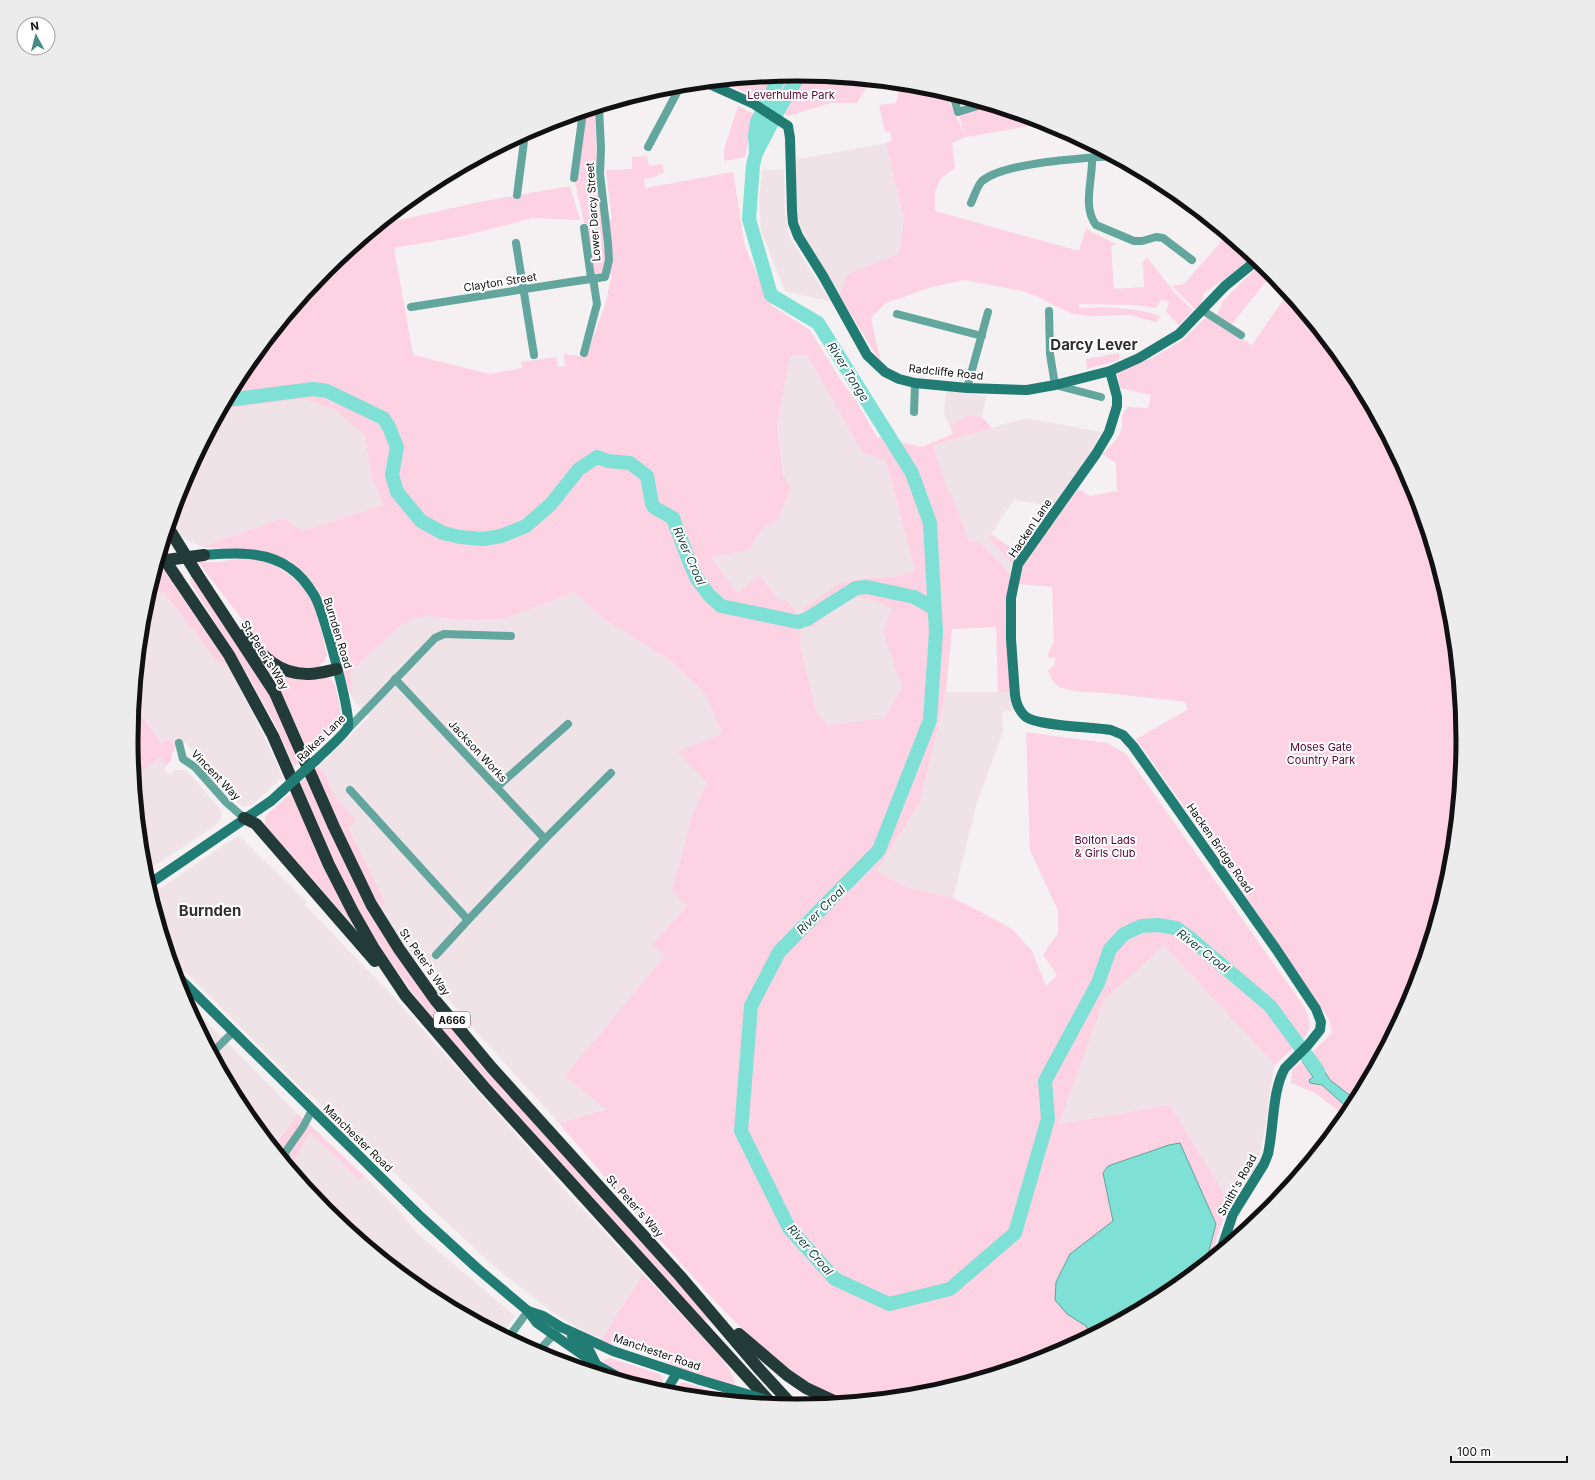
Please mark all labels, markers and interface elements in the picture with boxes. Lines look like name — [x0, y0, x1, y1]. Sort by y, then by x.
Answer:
north arrow — [16, 16, 56, 56]
text: N — [30, 19, 40, 34]
park label: Leverhulme Park — [747, 88, 835, 102]
street label: Lower Darcy Street — [583, 161, 603, 262]
street label: Clayton Street — [462, 269, 538, 295]
district label: Darcy Lever — [1050, 335, 1138, 354]
water label: River Tonge — [824, 339, 873, 404]
street label: Radcliffe Road — [908, 361, 984, 383]
street label: Hacken Lane — [1005, 496, 1055, 560]
water label: River Croal — [670, 524, 709, 587]
street label: Burnden Road — [321, 596, 355, 670]
street label: St. Peter's Way — [238, 618, 292, 692]
street label: Raikes Lane — [294, 711, 348, 765]
street label: Jackson Works — [446, 717, 510, 785]
park label: Moses Gate Country Park — [1287, 740, 1355, 767]
street label: Vincent Way — [188, 747, 244, 803]
street label: Hacken Bridge Road — [1184, 801, 1256, 895]
park label: Bolton Lads & Girls Club — [1074, 833, 1136, 860]
water label: River Croal — [793, 882, 848, 937]
district label: Burnden — [179, 901, 241, 920]
water label: River Croal — [1174, 925, 1233, 976]
street label: St. Peter's Way — [397, 926, 453, 998]
road number: A666 — [434, 1012, 470, 1028]
street label: Manchester Road — [320, 1101, 396, 1175]
street label: Smith's Road — [1214, 1152, 1260, 1218]
street label: St. Peter's Way — [603, 1172, 667, 1240]
water label: River Croal — [784, 1221, 837, 1278]
street label: Manchester Road — [612, 1331, 702, 1373]
scale bar — [1451, 1438, 1567, 1464]
text: 100 m — [1457, 1444, 1491, 1459]

